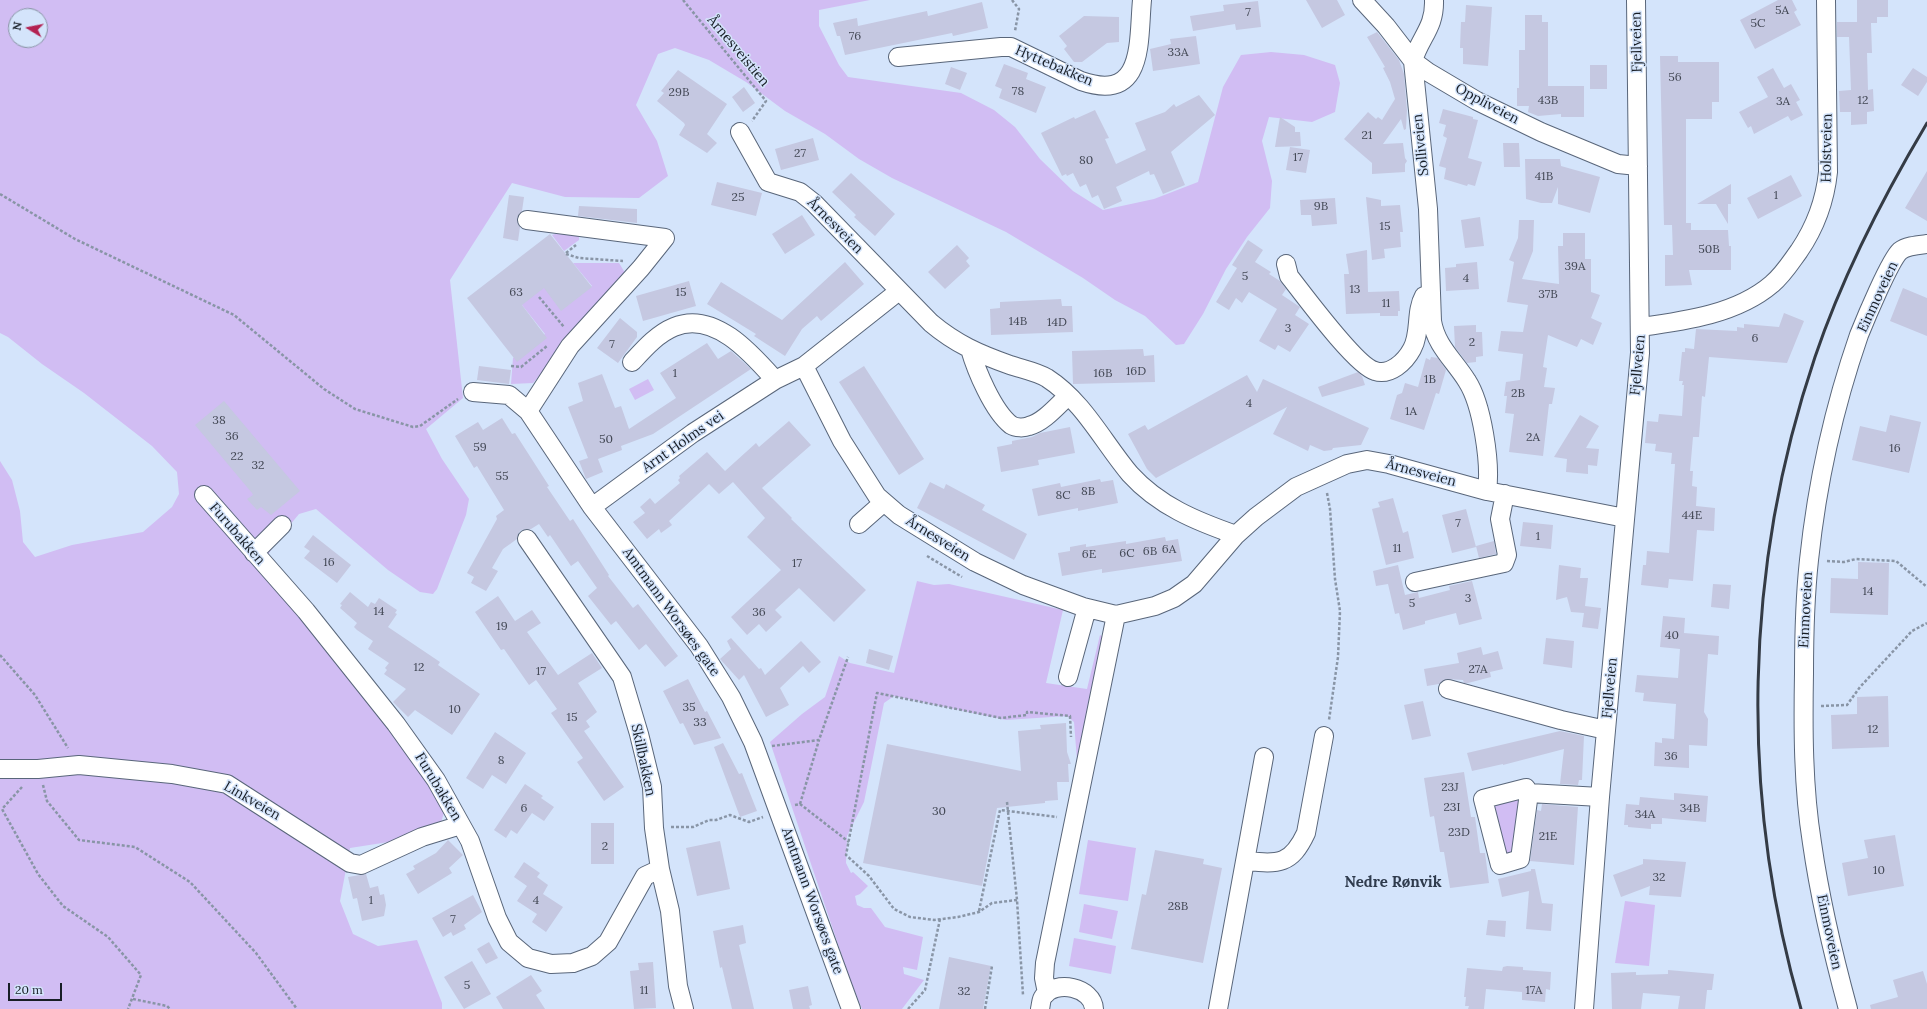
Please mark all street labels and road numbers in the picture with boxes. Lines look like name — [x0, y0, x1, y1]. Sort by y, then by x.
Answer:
street label: Fjellveien — [1628, 11, 1646, 73]
street label: Årnesveistien — [703, 12, 773, 90]
street label: Hyttebakken — [1012, 42, 1096, 90]
street label: Oppliveien — [1452, 80, 1522, 128]
street label: Solliveien — [1409, 113, 1433, 177]
street label: Holstveien — [1818, 113, 1836, 183]
street label: Årnesveien — [804, 195, 866, 257]
street label: Einmoveien — [1854, 259, 1902, 335]
street label: Fjellveien — [1627, 334, 1649, 396]
street label: Arnt Holms vei — [639, 408, 727, 476]
street label: Årnesveien — [1384, 456, 1458, 490]
street label: Furubakken — [205, 500, 269, 568]
street label: Årnesveien — [903, 513, 973, 565]
street label: Amtmann Worsøes gate — [619, 544, 723, 680]
street label: Einmoveien — [1796, 571, 1816, 649]
street label: Fjellveien — [1599, 657, 1621, 719]
street label: Skillbakken — [627, 722, 659, 798]
street label: Furubakken — [411, 750, 465, 824]
street label: Linkveien — [221, 778, 283, 824]
street label: Amtmann Worsøes gate — [778, 825, 846, 977]
street label: Einmoveien — [1813, 893, 1845, 971]

